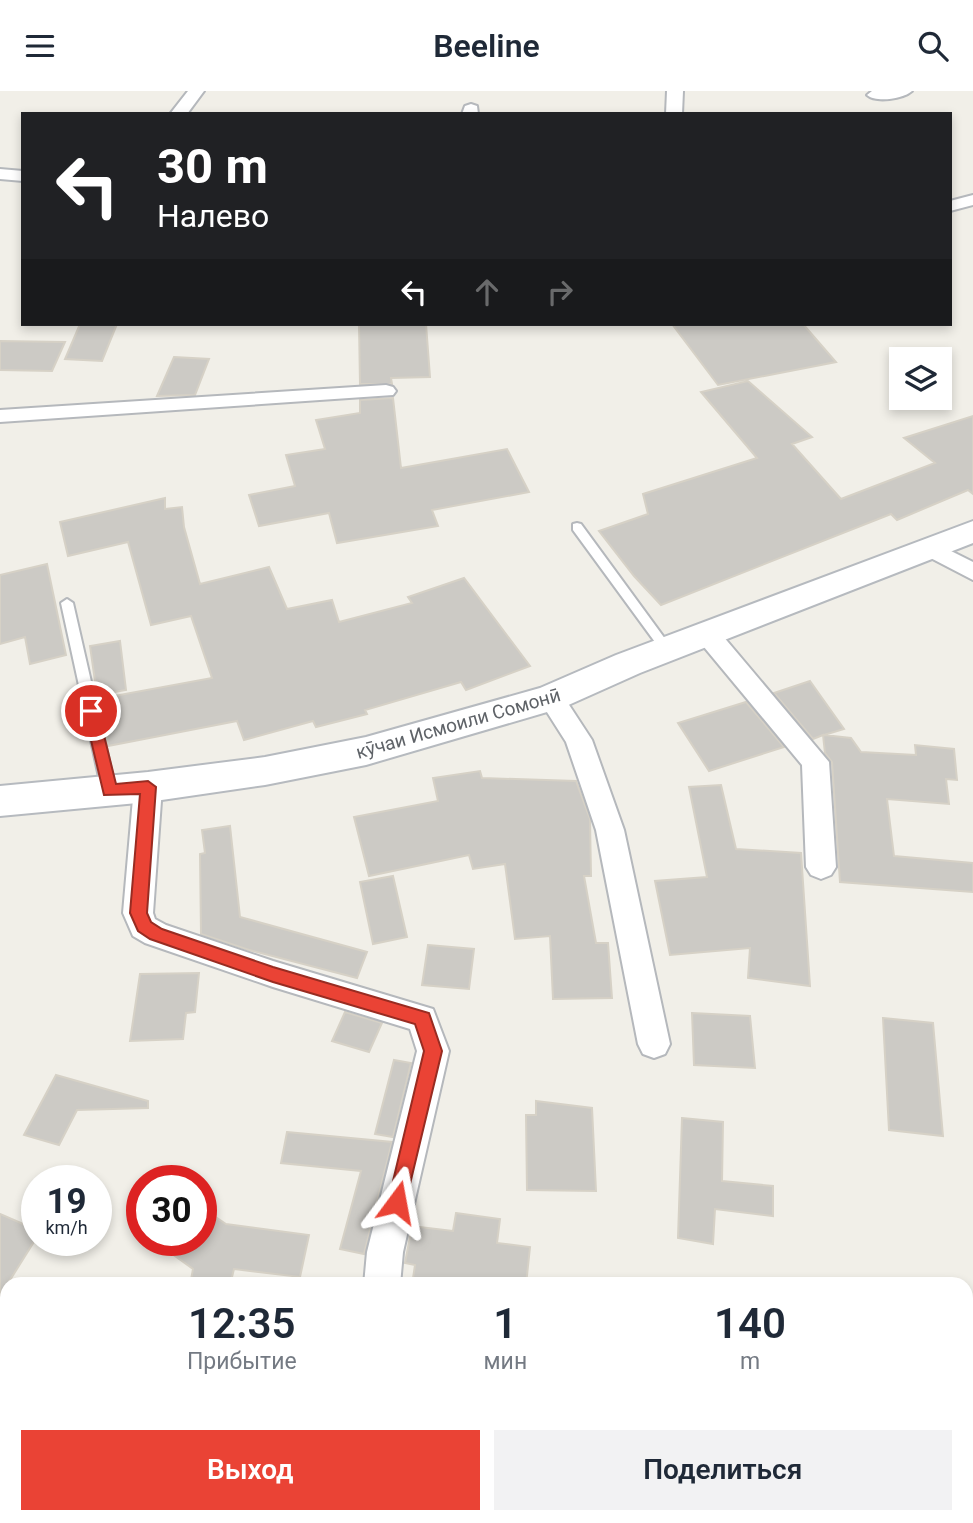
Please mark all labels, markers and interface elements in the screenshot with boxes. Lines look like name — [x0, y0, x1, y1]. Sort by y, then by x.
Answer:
icon: menu — [21, 27, 59, 65]
text: Beeline — [433, 27, 540, 65]
icon: search — [914, 27, 952, 65]
text: 30 m — [157, 138, 268, 195]
icon: left — [42, 140, 133, 231]
text: Налево — [157, 197, 269, 235]
icon: left — [395, 273, 433, 311]
icon: ahead — [468, 273, 506, 311]
icon: right — [541, 273, 579, 311]
map controls — [889, 347, 952, 410]
button: layers — [889, 347, 952, 410]
pin — [61, 681, 121, 741]
street label: кӯчаи Исмоили Сомонӣ — [353, 683, 563, 764]
icon: arrive — [72, 692, 110, 730]
speed limit sign: 30 — [126, 1165, 217, 1256]
position arrow — [360, 1165, 434, 1239]
text: 19 — [46, 1181, 87, 1222]
text: km/h — [45, 1217, 88, 1238]
text: 12:35 — [188, 1299, 295, 1348]
text: 1 — [493, 1299, 517, 1348]
text: 140 — [714, 1299, 786, 1348]
text: Прибытие — [187, 1348, 297, 1375]
text: мин — [484, 1348, 527, 1375]
text: m — [740, 1348, 760, 1375]
button: Выход — [21, 1430, 480, 1510]
button: Поделиться — [494, 1430, 952, 1510]

